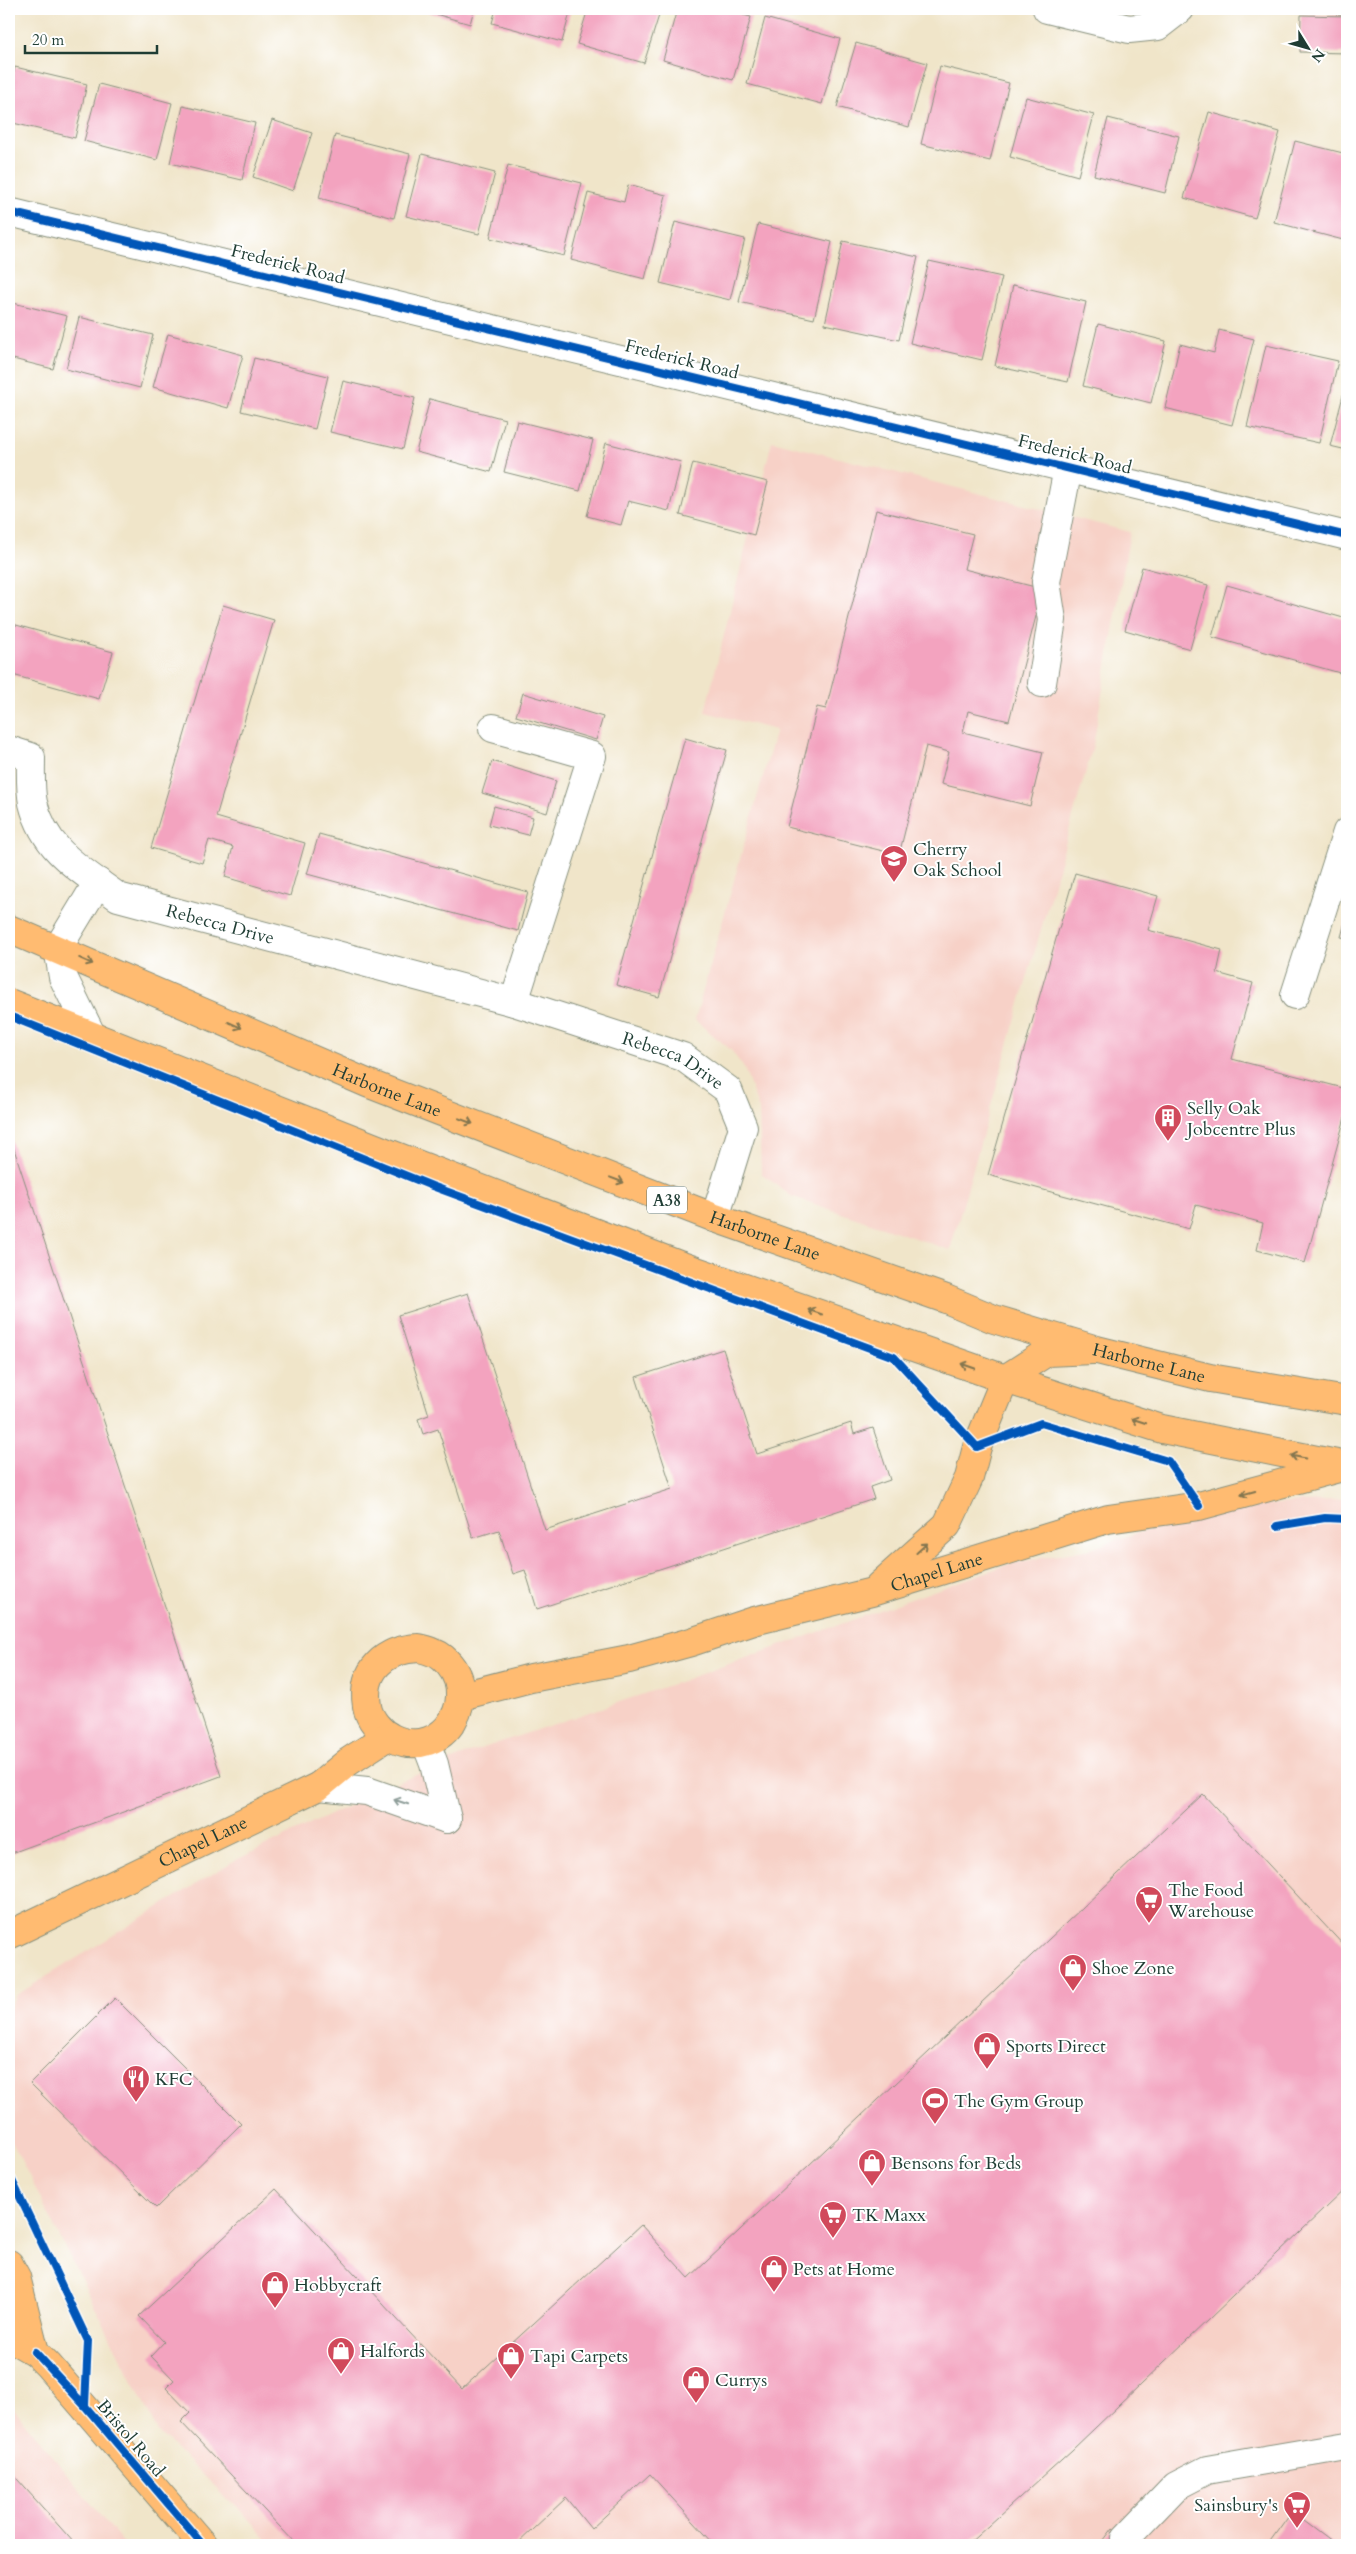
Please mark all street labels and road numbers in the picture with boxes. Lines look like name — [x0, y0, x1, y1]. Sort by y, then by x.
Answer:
street label: Frederick Road — [228, 238, 348, 291]
street label: Frederick Road — [622, 333, 742, 386]
street label: Frederick Road — [1015, 428, 1135, 481]
street label: Rebecca Drive — [163, 898, 277, 951]
street label: Rebecca Drive — [619, 1026, 729, 1096]
street label: Harborne Lane — [328, 1058, 445, 1124]
road number: A38 — [647, 1186, 687, 1214]
street label: Harborne Lane — [706, 1205, 824, 1267]
street label: Harborne Lane — [1090, 1337, 1208, 1389]
street label: Chapel Lane — [887, 1546, 986, 1599]
street label: Chapel Lane — [154, 1810, 252, 1874]
street label: Bristol Road — [91, 2394, 171, 2483]

